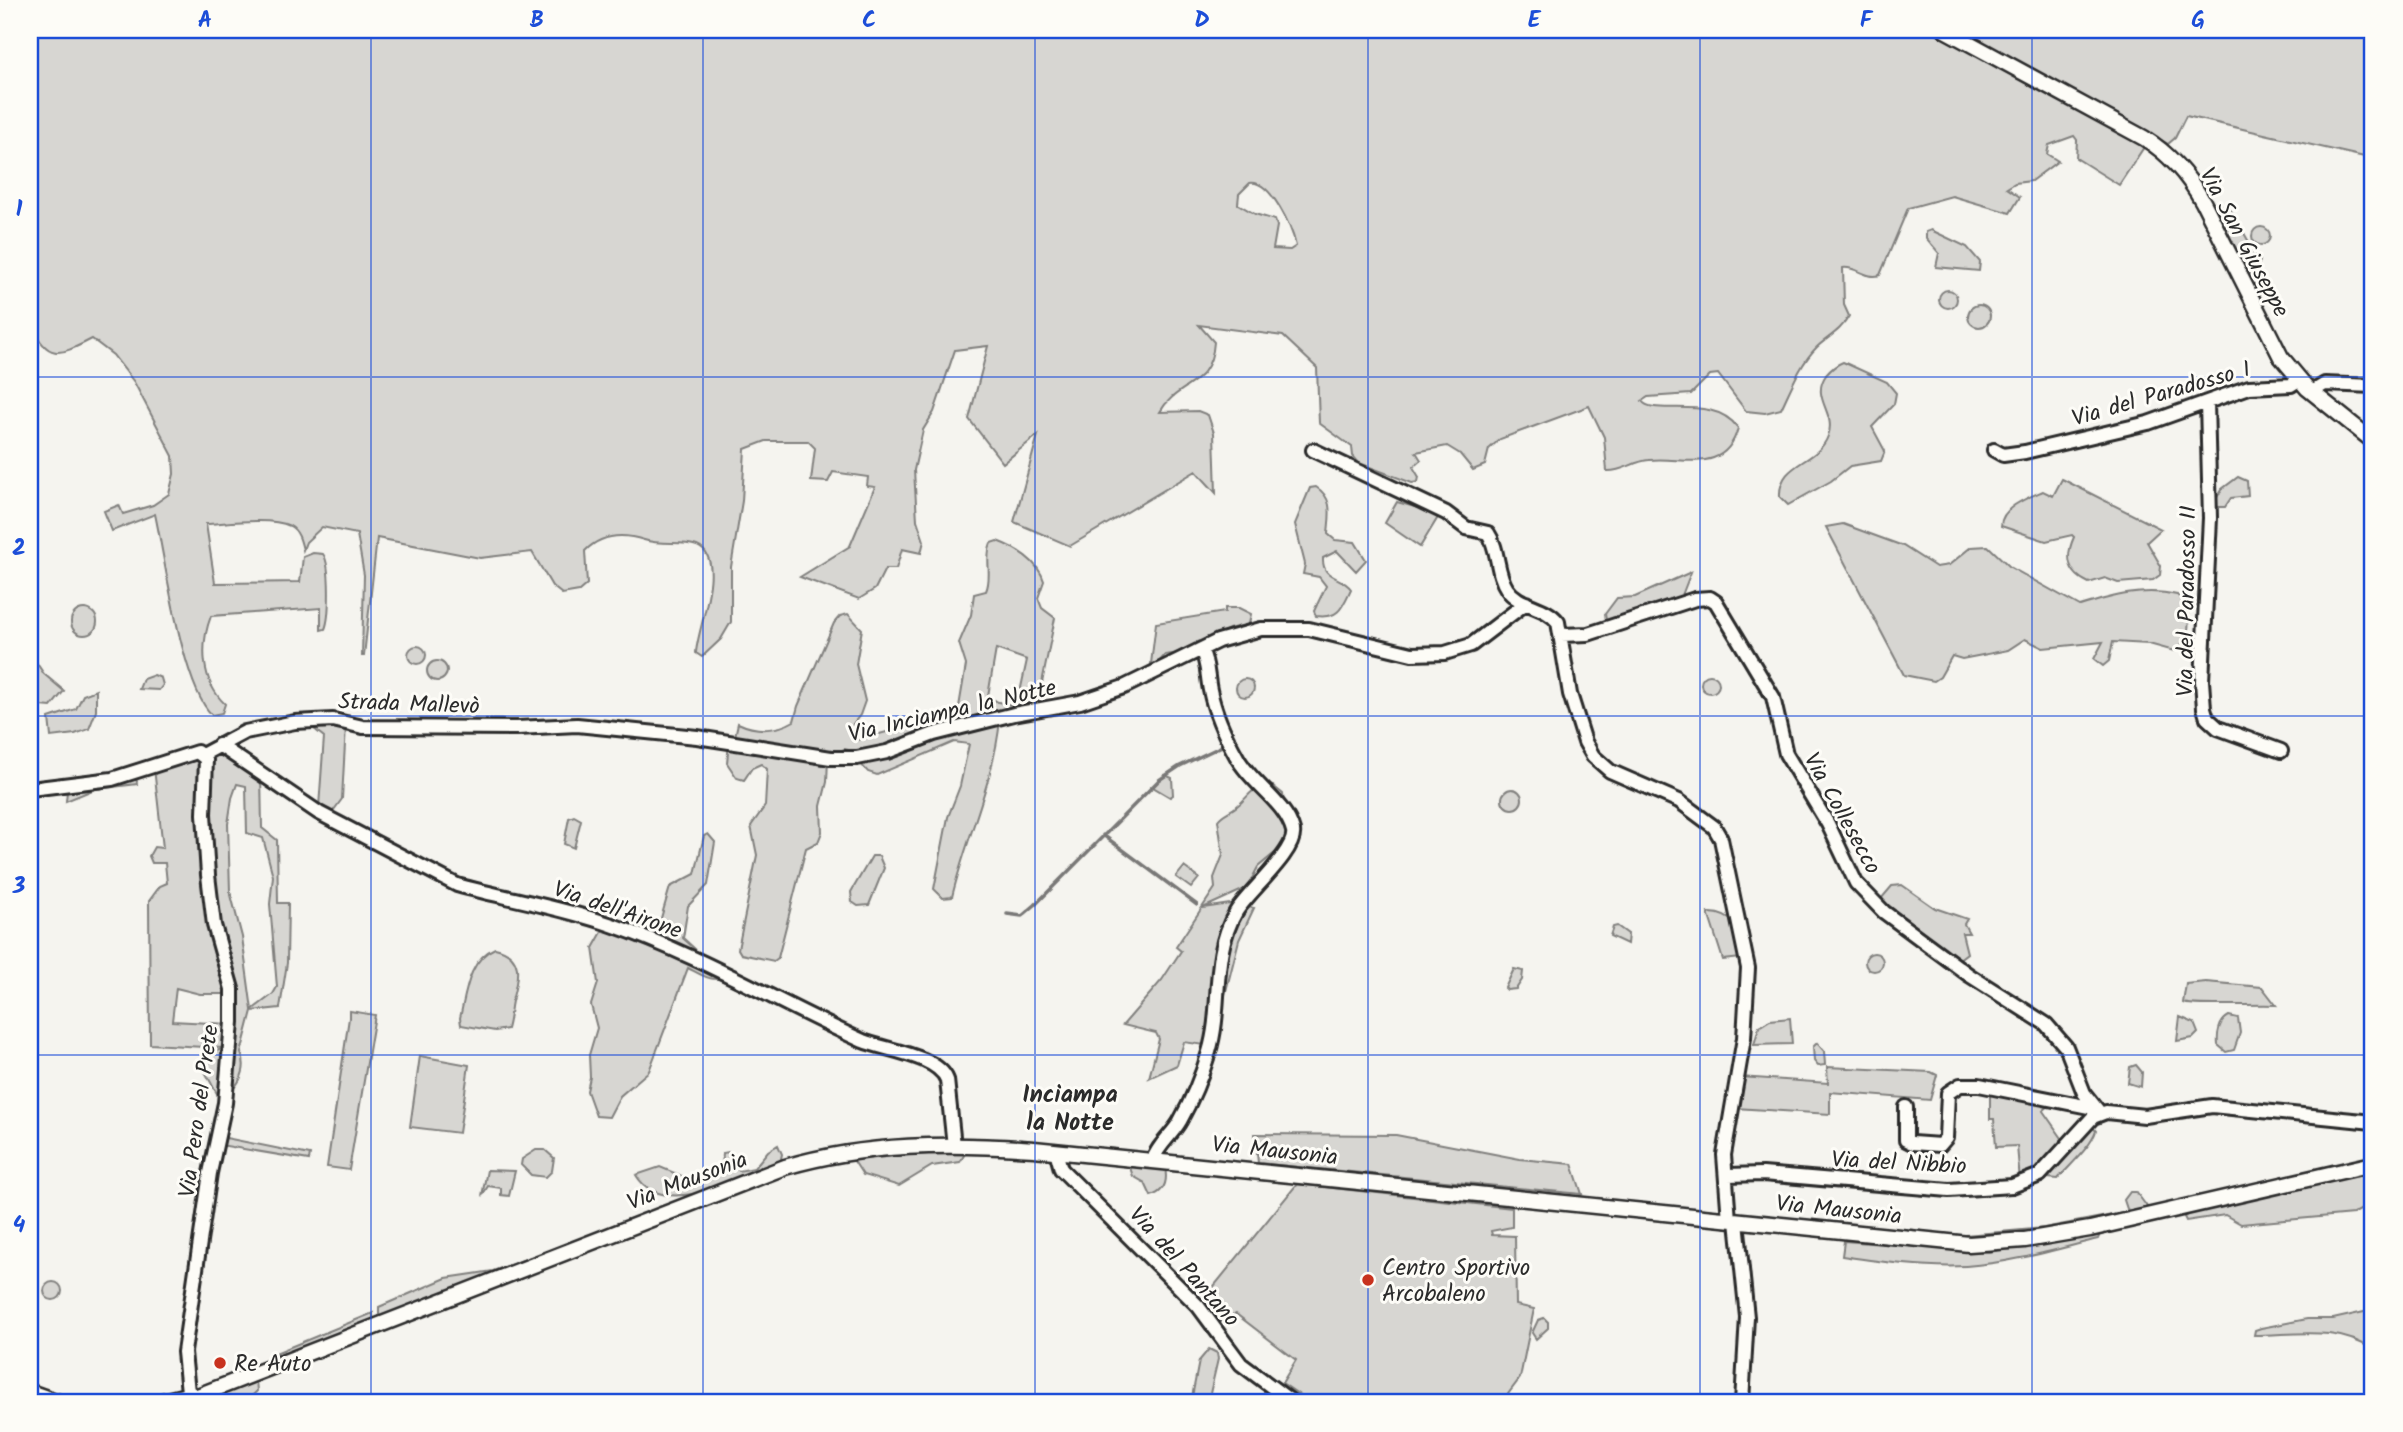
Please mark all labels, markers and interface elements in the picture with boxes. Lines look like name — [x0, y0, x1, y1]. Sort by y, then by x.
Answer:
text: A — [198, 3, 212, 39]
text: B — [530, 3, 544, 39]
text: C — [862, 3, 876, 39]
text: D — [1194, 3, 1210, 39]
text: E — [1528, 3, 1542, 39]
text: F — [1860, 3, 1874, 39]
text: G — [2191, 3, 2205, 39]
street label: Via San Giuseppe — [2189, 162, 2298, 324]
text: 1 — [16, 192, 23, 228]
street label: Via del Paradosso I — [2068, 352, 2255, 438]
street label: Via del Paradosso II — [2168, 505, 2208, 697]
text: 2 — [12, 531, 26, 567]
street label: Via Inciampa la Notte — [845, 670, 1060, 753]
street label: Strada Mallevò — [338, 685, 480, 725]
street label: Via Collesecco — [1793, 746, 1890, 882]
text: 3 — [12, 869, 26, 905]
street label: Via dell'Airone — [548, 872, 687, 950]
street label: Via Pero del Prete — [170, 1023, 230, 1200]
district label: Inciampa la Notte — [1022, 1076, 1118, 1143]
street label: Via Mausonia — [1210, 1127, 1340, 1177]
street label: Via Mausonia — [622, 1142, 753, 1221]
street label: Via del Nibbio — [1830, 1142, 1967, 1186]
street label: Via Mausonia — [1774, 1186, 1904, 1236]
street label: Via del Pantano — [1119, 1199, 1248, 1336]
text: 4 — [13, 1208, 26, 1244]
place label: Centro Sportivo Arcobaleno — [1382, 1251, 1530, 1313]
marker: Centro Sportivo Arcobaleno — [1360, 1272, 1376, 1288]
place label: Re Auto — [234, 1347, 311, 1383]
marker: Re Auto — [212, 1355, 228, 1371]

